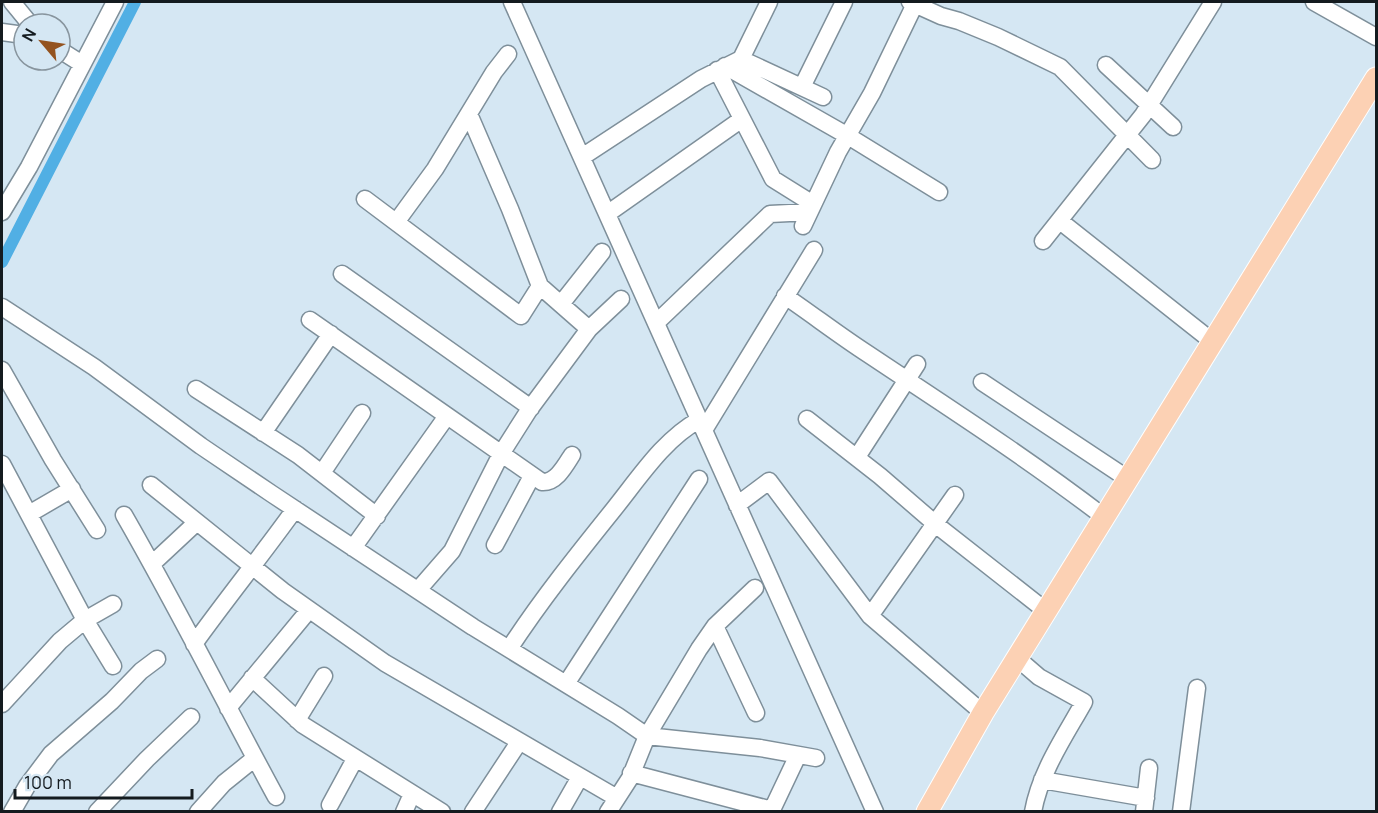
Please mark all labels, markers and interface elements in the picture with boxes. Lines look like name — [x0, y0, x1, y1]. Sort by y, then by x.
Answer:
north arrow — [12, 12, 72, 72]
text: N — [16, 24, 41, 45]
scale bar — [15, 762, 192, 800]
text: 100 m — [24, 770, 72, 794]

